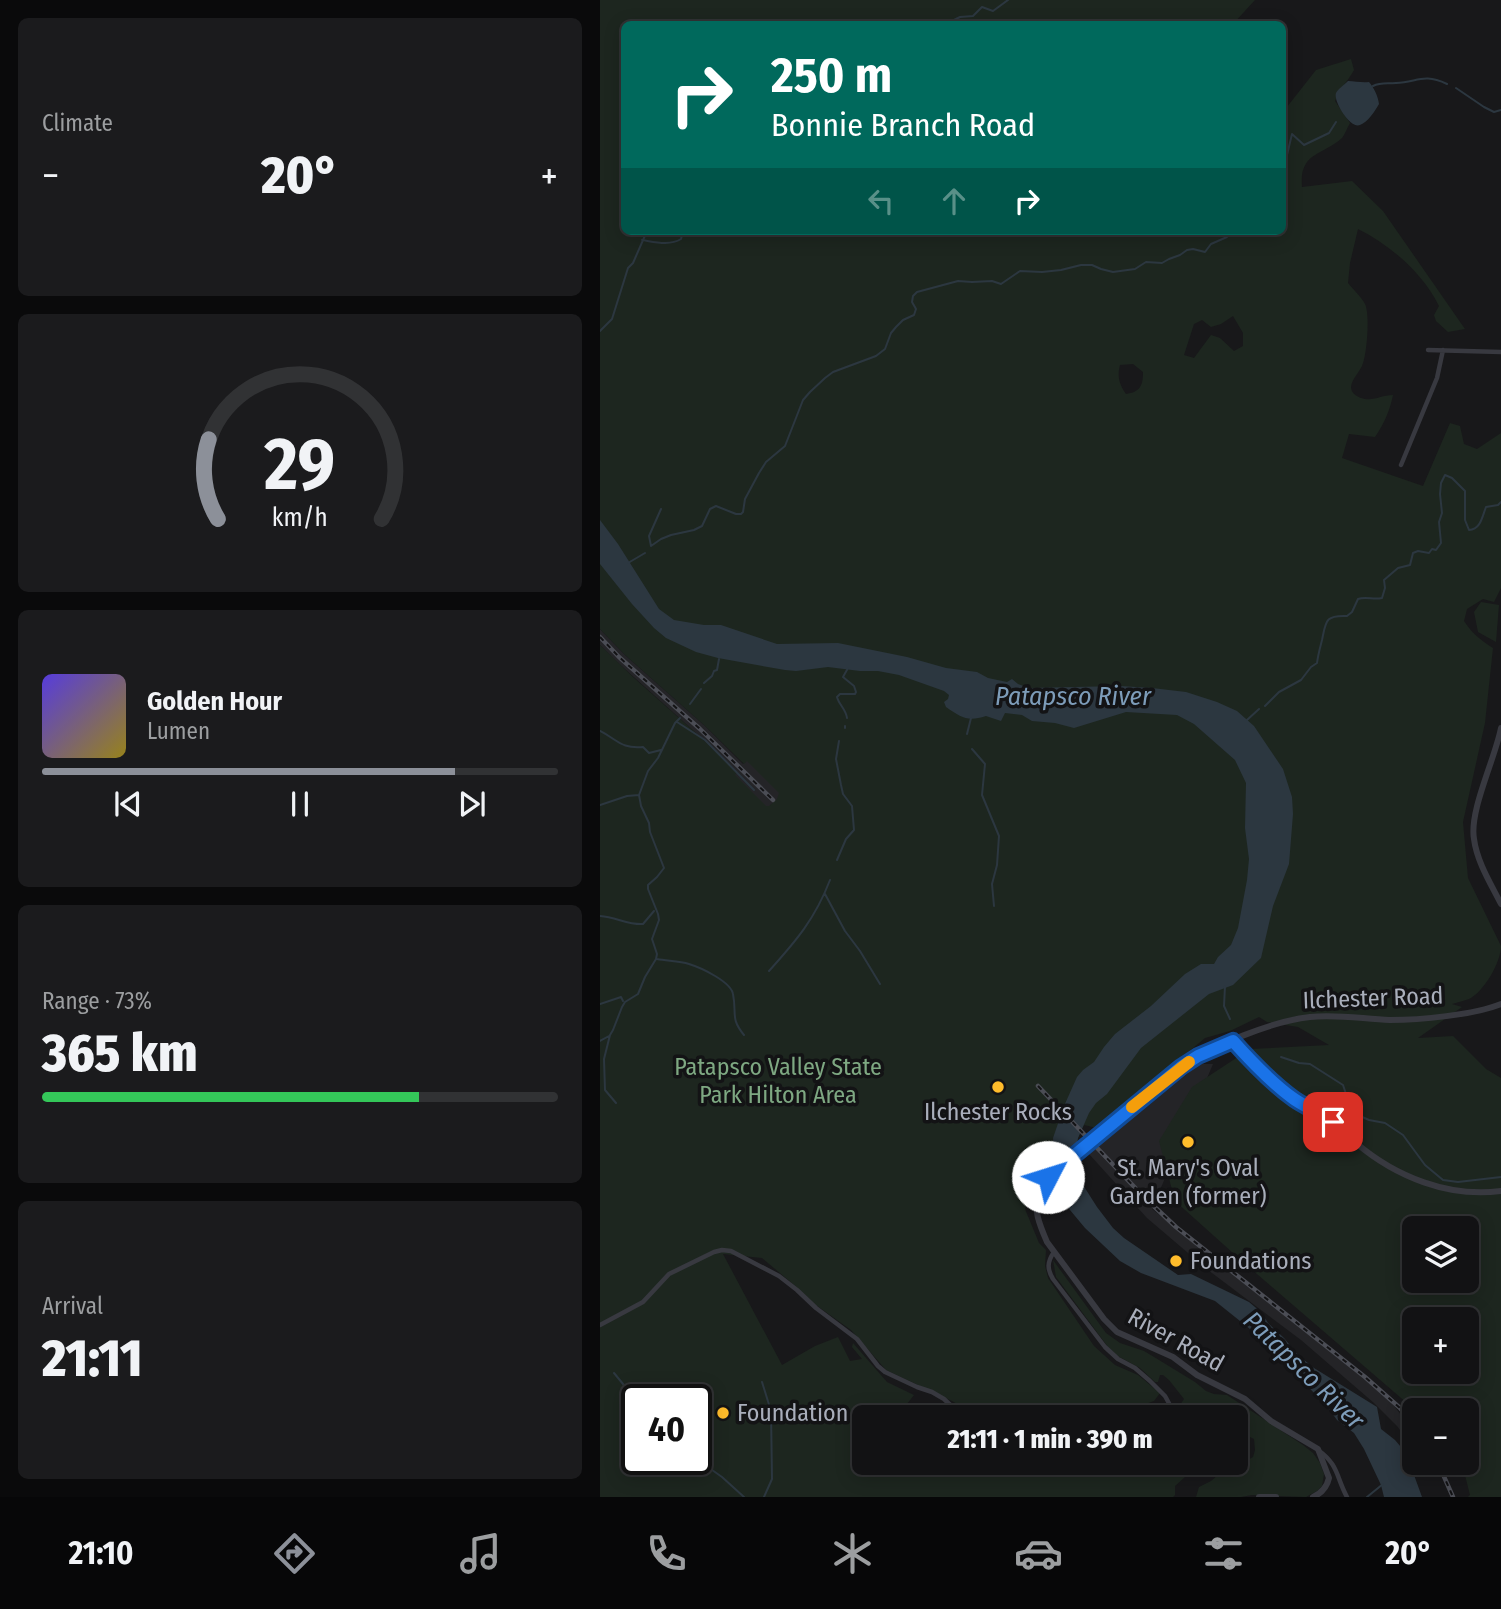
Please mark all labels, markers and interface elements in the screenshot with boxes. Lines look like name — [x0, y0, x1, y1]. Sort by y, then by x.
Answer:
text: 250 m — [771, 46, 892, 105]
icon: right — [656, 49, 747, 140]
text: Bonnie Branch Road — [771, 106, 1035, 144]
text: Climate — [42, 109, 113, 137]
text: 20° — [261, 144, 339, 207]
text: − — [42, 153, 59, 199]
text: + — [541, 153, 558, 199]
icon: left — [862, 182, 900, 220]
icon: ahead — [935, 182, 973, 220]
icon: right — [1008, 182, 1046, 220]
text: 29 — [264, 421, 335, 508]
text: km/h — [272, 502, 328, 532]
water label: Patapsco River — [995, 681, 1152, 712]
text: Golden Hour — [147, 686, 282, 717]
text: Lumen — [147, 717, 210, 745]
icon: previous — [109, 785, 147, 823]
icon: pause — [281, 785, 319, 823]
icon: next — [453, 785, 491, 823]
street label: Ilchester Road — [1302, 982, 1444, 1014]
text: Range · 73% — [42, 987, 152, 1015]
text: 365 km — [42, 1022, 198, 1085]
park label: Patapsco Valley State Park Hilton Area — [674, 1053, 882, 1109]
marker: Ilchester Rocks — [990, 1079, 1006, 1095]
pin — [1303, 1092, 1363, 1152]
place label: Ilchester Rocks — [924, 1098, 1072, 1126]
icon: arrive — [1314, 1103, 1352, 1141]
marker: St. Mary's Oval Garden (former) — [1180, 1134, 1196, 1150]
position arrow — [1011, 1140, 1085, 1214]
place label: St. Mary's Oval Garden (former) — [1109, 1154, 1267, 1210]
map controls — [1402, 1216, 1479, 1475]
button: layers — [1402, 1216, 1479, 1293]
place label: Foundations — [1190, 1247, 1312, 1275]
marker: Foundations — [1168, 1253, 1184, 1269]
text: Arrival — [42, 1292, 103, 1320]
street label: River Road — [1123, 1302, 1229, 1378]
water label: Patapsco River — [1237, 1305, 1371, 1436]
button: + — [1402, 1307, 1479, 1384]
text: 21:11 — [42, 1327, 143, 1390]
speed limit sign: 40 — [621, 1384, 712, 1475]
button: − — [1402, 1398, 1479, 1475]
place label: Foundation — [737, 1399, 848, 1427]
marker: Foundation — [715, 1405, 731, 1421]
text: 21:11 · 1 min · 390 m — [947, 1424, 1153, 1455]
icon: directions — [270, 1529, 319, 1578]
icon: music — [456, 1529, 505, 1578]
icon: phone — [642, 1529, 691, 1578]
icon: climate — [828, 1529, 877, 1578]
icon: car — [1014, 1529, 1063, 1578]
icon: filters — [1199, 1529, 1248, 1578]
text: 21:10 — [68, 1534, 133, 1572]
text: 20° — [1385, 1534, 1433, 1572]

